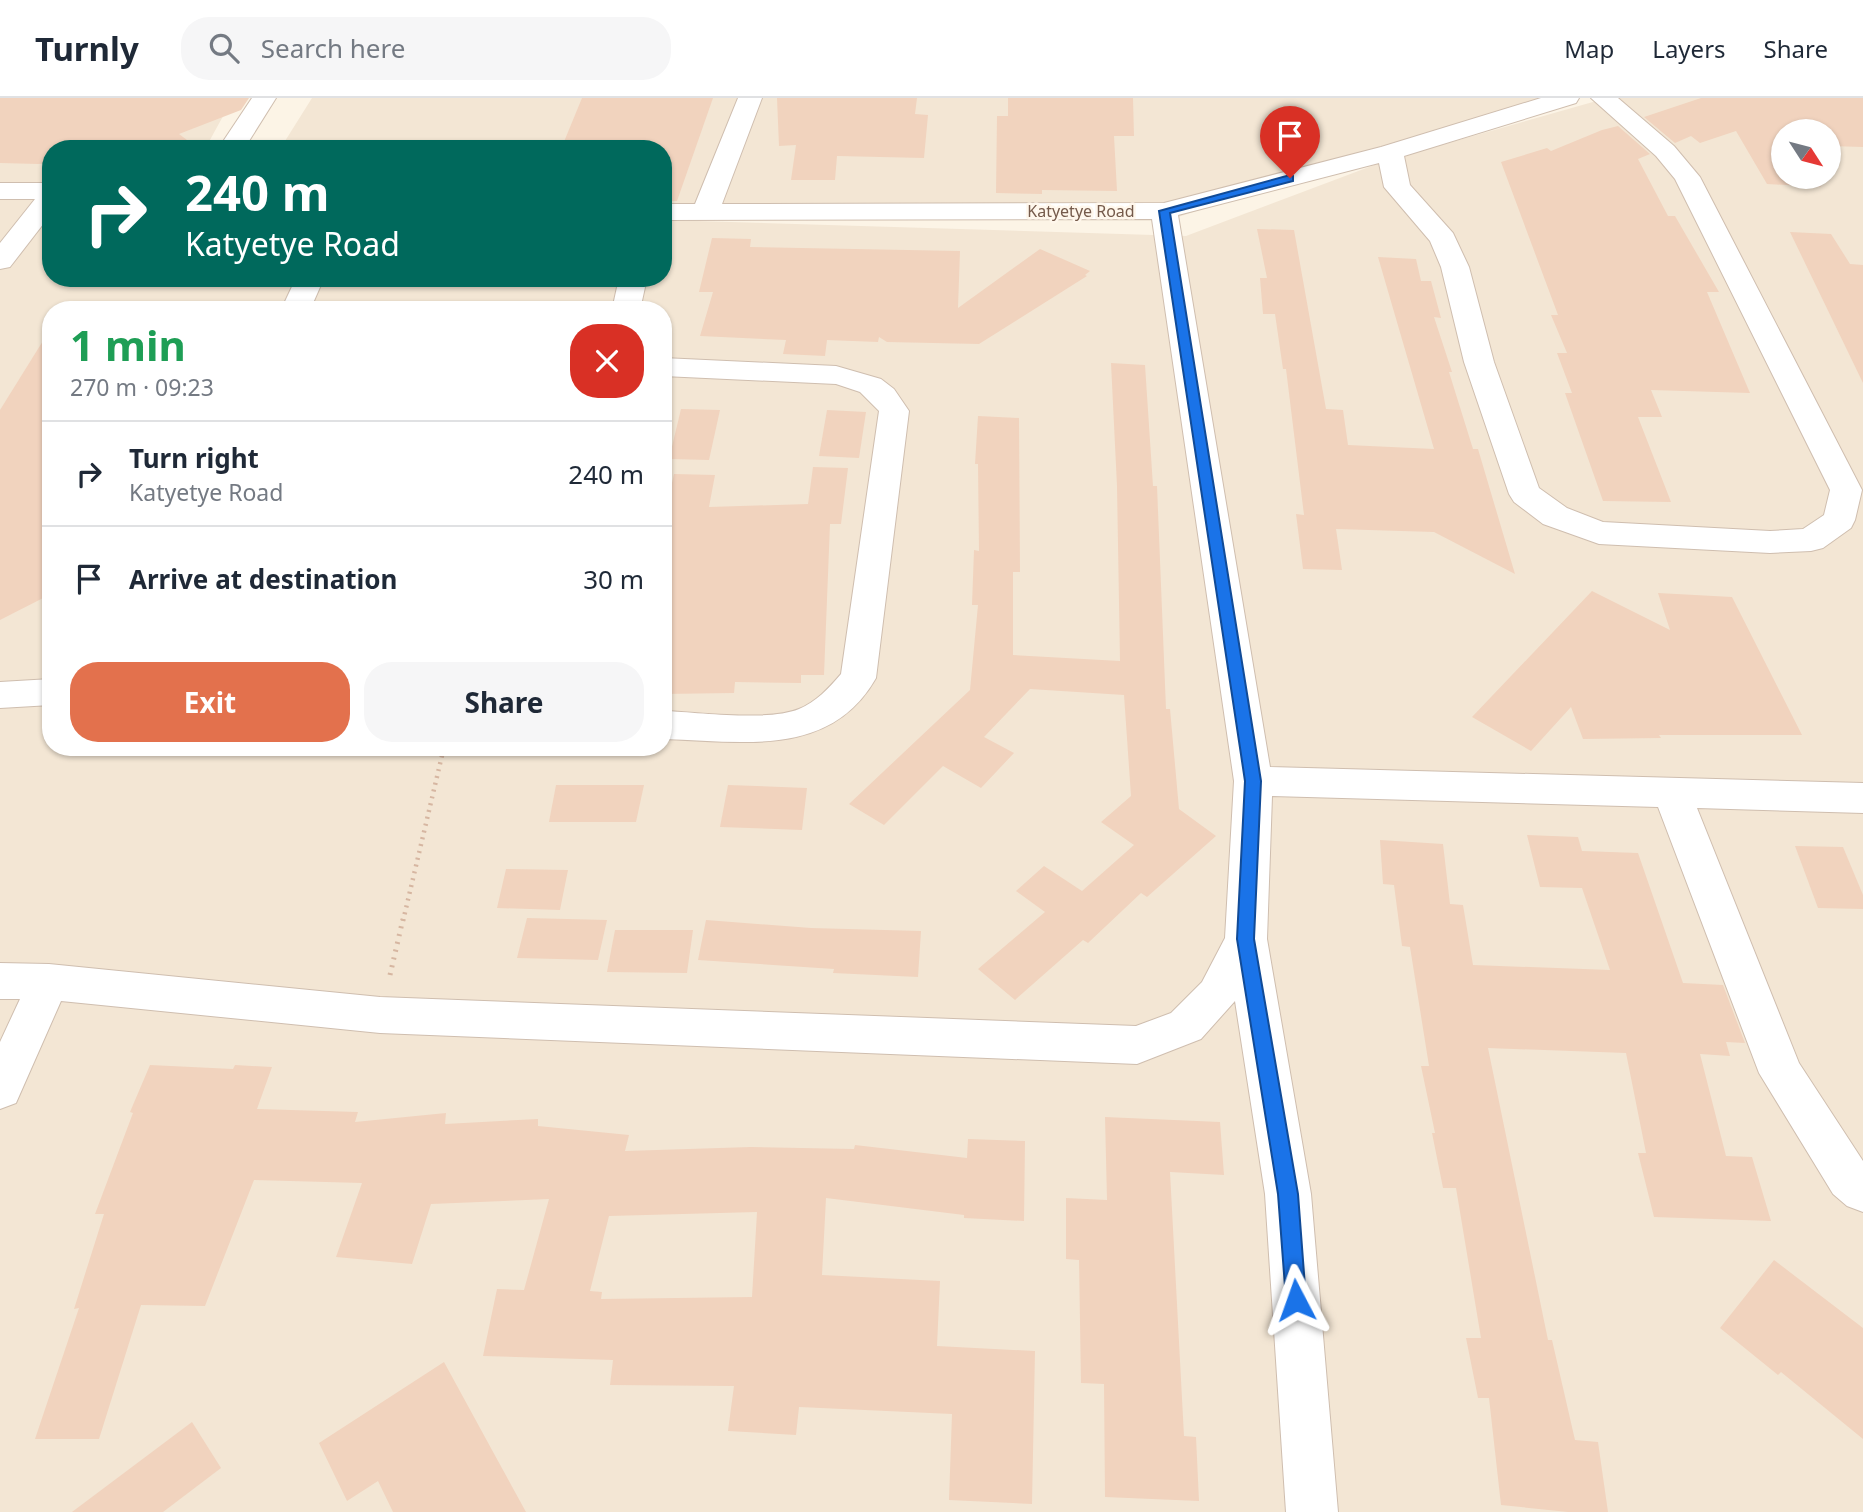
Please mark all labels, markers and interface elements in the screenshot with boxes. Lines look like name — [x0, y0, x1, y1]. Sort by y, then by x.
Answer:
search box — [181, 17, 671, 80]
text: Turnly — [35, 26, 139, 71]
icon: search — [205, 29, 243, 67]
text: Search here — [261, 30, 405, 66]
text: Map — [1564, 32, 1614, 65]
text: Layers — [1652, 32, 1726, 65]
text: Share — [1764, 32, 1828, 65]
pin — [1260, 106, 1320, 178]
icon: arrive — [1271, 117, 1309, 155]
north arrow — [1771, 119, 1841, 189]
map controls — [1771, 119, 1841, 189]
text: 240 m — [185, 159, 330, 225]
icon: right — [70, 168, 161, 259]
street label: Katyetye Road — [1027, 200, 1135, 222]
text: Katyetye Road — [185, 222, 400, 265]
text: 1 min — [70, 316, 186, 373]
button: close — [570, 324, 644, 398]
text: 270 m · 09:23 — [70, 371, 214, 403]
text: Turn right — [129, 440, 259, 476]
icon: right — [70, 455, 108, 493]
text: 240 m — [568, 456, 644, 492]
text: Katyetye Road — [129, 476, 283, 508]
icon: arrive — [70, 560, 108, 598]
text: Arrive at destination — [129, 561, 398, 597]
text: 30 m — [583, 561, 644, 597]
button: Exit — [70, 662, 350, 742]
button: Share — [364, 662, 644, 742]
position arrow — [1259, 1263, 1333, 1337]

